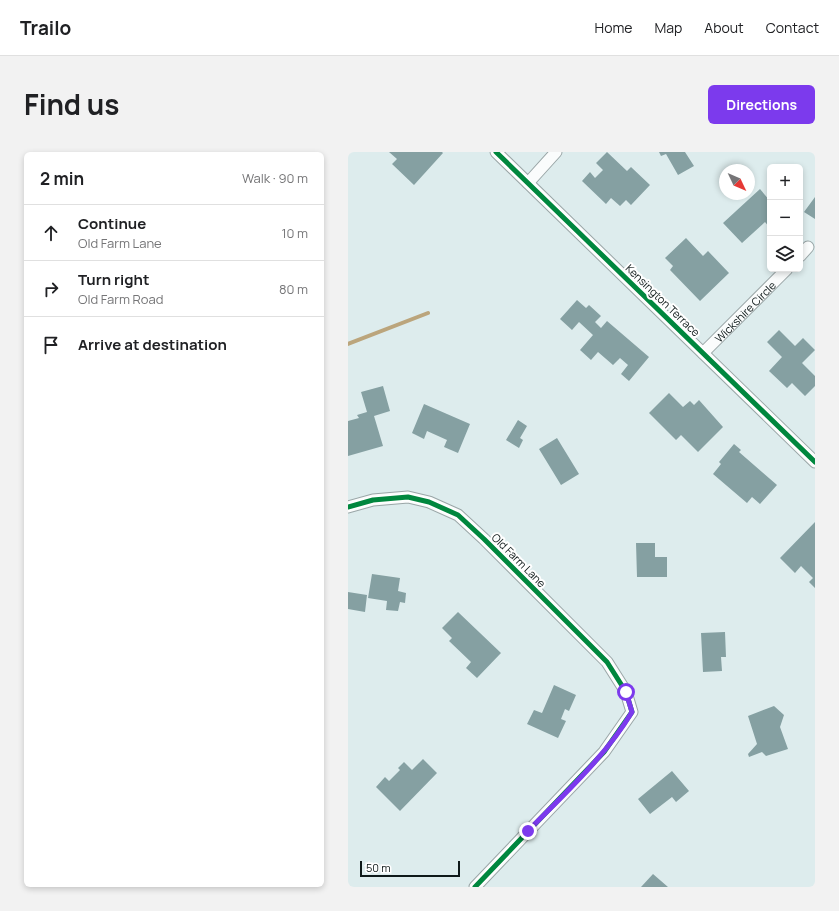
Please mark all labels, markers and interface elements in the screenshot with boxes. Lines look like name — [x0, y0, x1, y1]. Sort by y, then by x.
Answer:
text: Trailo — [20, 15, 71, 41]
text: Home — [595, 18, 632, 37]
text: Map — [654, 18, 682, 37]
text: About — [704, 18, 744, 37]
text: Contact — [766, 18, 819, 37]
text: Find us — [24, 85, 119, 123]
button: Directions — [708, 85, 815, 124]
north arrow — [719, 164, 755, 200]
map controls — [767, 164, 803, 272]
button: + — [767, 164, 803, 200]
text: 2 min — [40, 167, 84, 190]
text: Walk · 90 m — [242, 169, 308, 187]
button: − — [767, 200, 803, 236]
text: Continue — [78, 213, 146, 234]
icon: ahead — [40, 222, 62, 244]
text: 10 m — [281, 224, 308, 242]
text: Old Farm Lane — [78, 234, 162, 252]
button: layers — [767, 236, 803, 272]
street label: Kensington Terrace — [623, 261, 704, 340]
text: Turn right — [78, 269, 149, 290]
street label: Wickshire Circle — [711, 277, 779, 345]
icon: right — [40, 278, 62, 300]
text: 80 m — [279, 280, 308, 298]
text: Old Farm Road — [78, 290, 163, 308]
icon: arrive — [40, 334, 62, 356]
text: Arrive at destination — [78, 334, 227, 355]
street label: Old Farm Lane — [489, 530, 550, 591]
route start — [617, 683, 635, 701]
route end — [519, 822, 537, 840]
scale bar — [360, 859, 460, 878]
text: 50 m — [366, 860, 391, 875]

